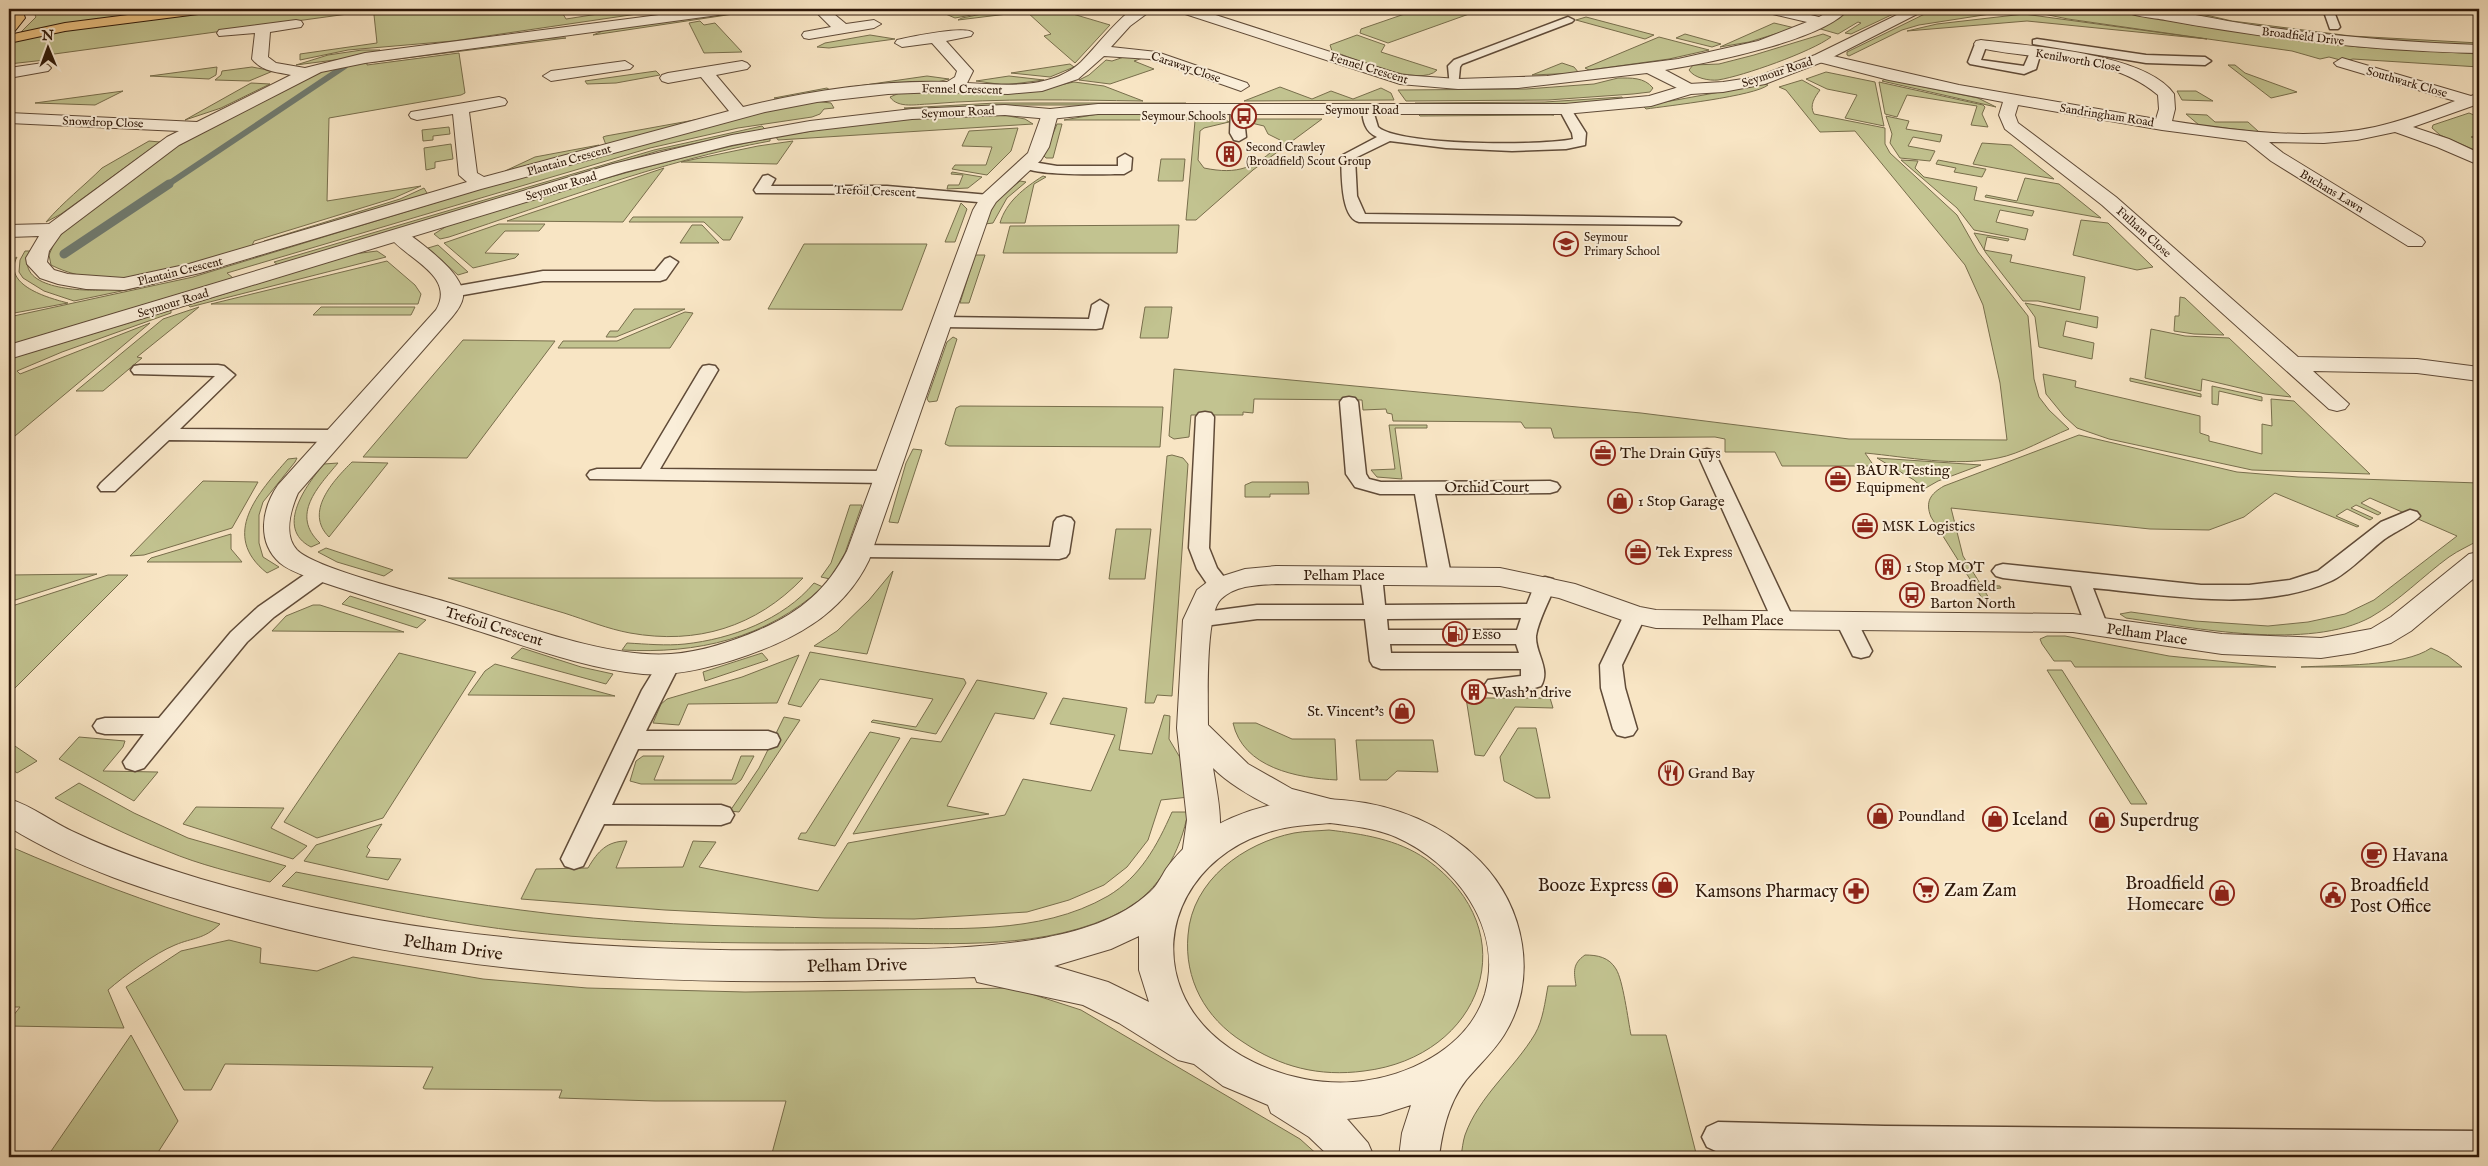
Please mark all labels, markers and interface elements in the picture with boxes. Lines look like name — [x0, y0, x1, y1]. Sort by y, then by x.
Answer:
north arrow — [22, 22, 72, 72]
street label: Broadfield Drive — [2261, 24, 2346, 49]
text: N — [41, 27, 54, 45]
street label: Kenilworth Close — [2034, 46, 2122, 75]
street label: Caraway Close — [1149, 49, 1223, 87]
street label: Fennel Crescent — [1328, 49, 1410, 87]
street label: Seymour Road — [1740, 54, 1815, 91]
street label: Southwark Close — [2365, 64, 2450, 101]
street label: Fennel Crescent — [921, 81, 1003, 98]
street label: Sandringham Road — [2059, 101, 2156, 130]
street label: Seymour Road — [921, 103, 996, 122]
bus stop icon: Seymour Schools — [1231, 103, 1257, 129]
street label: Seymour Road — [1325, 103, 1399, 118]
place label: Seymour Schools — [1142, 109, 1226, 124]
street label: Snowdrop Close — [62, 114, 144, 132]
place label: Second Crawley (Broadfield) Scout Group — [1246, 140, 1372, 170]
street label: Plantain Crescent — [525, 141, 613, 180]
building icon: Second Crawley (Broadfield) Scout Group — [1216, 141, 1242, 167]
street label: Buchans Lawn — [2297, 166, 2367, 217]
street label: Seymour Road — [524, 168, 599, 204]
street label: Trefoil Crescent — [834, 183, 916, 200]
street label: Fulham Close — [2113, 204, 2175, 261]
place label: Seymour Primary School — [1584, 230, 1660, 259]
school or university icon: Seymour Primary School — [1553, 231, 1579, 257]
street label: Plantain Crescent — [136, 254, 224, 289]
street label: Seymour Road — [136, 285, 211, 321]
office icon: The Drain Guys — [1590, 440, 1616, 466]
place label: The Drain Guys — [1620, 444, 1721, 463]
place label: BAUR Testing Equipment — [1856, 461, 1951, 497]
office icon: BAUR Testing Equipment — [1825, 466, 1851, 492]
street label: Orchid Court — [1445, 478, 1529, 497]
shop icon: 1 Stop Garage — [1607, 488, 1633, 514]
place label: 1 Stop Garage — [1638, 492, 1725, 511]
office icon: MSK Logistics — [1852, 513, 1878, 539]
place label: MSK Logistics — [1882, 517, 1975, 536]
office icon: Tek Express — [1625, 539, 1651, 565]
place label: Tek Express — [1656, 543, 1733, 562]
building icon: 1 Stop MOT — [1875, 554, 1901, 580]
place label: 1 Stop MOT — [1906, 558, 1985, 577]
street label: Pelham Place — [1303, 566, 1385, 585]
place label: Broadfield Barton North — [1930, 577, 2016, 613]
bus stop icon: Broadfield Barton North — [1899, 582, 1925, 608]
street label: Trefoil Crescent — [442, 603, 545, 650]
street label: Pelham Place — [1702, 611, 1784, 630]
street label: Pelham Place — [2105, 619, 2189, 650]
fuel station icon: Esso — [1442, 621, 1468, 647]
place label: Esso — [1472, 625, 1501, 644]
building icon: Wash'n drive — [1461, 679, 1487, 705]
place label: Wash'n drive — [1492, 683, 1571, 702]
shop icon: St. Vincent's — [1389, 698, 1415, 724]
place label: St. Vincent's — [1307, 702, 1384, 721]
restaurant icon: Grand Bay — [1658, 760, 1684, 786]
place label: Grand Bay — [1688, 764, 1755, 783]
shop icon: Poundland — [1867, 803, 1893, 829]
shop icon: Iceland — [1982, 806, 2008, 832]
place label: Poundland — [1898, 807, 1966, 826]
shop icon: Superdrug — [2089, 807, 2115, 833]
place label: Iceland — [2012, 809, 2068, 832]
place label: Superdrug — [2120, 810, 2199, 833]
cafe icon: Havana — [2361, 842, 2387, 868]
place label: Havana — [2392, 845, 2448, 868]
shop icon: Booze Express — [1652, 872, 1678, 898]
place label: Broadfield Homecare — [2125, 873, 2204, 917]
place label: Booze Express — [1538, 875, 1648, 898]
place label: Broadfield Post Office — [2350, 875, 2431, 919]
supermarket icon: Zam Zam — [1913, 877, 1939, 903]
pharmacy icon: Kamsons Pharmacy — [1843, 878, 1869, 904]
place label: Zam Zam — [1944, 880, 2017, 903]
shop icon: Broadfield Homecare — [2209, 880, 2235, 906]
place label: Kamsons Pharmacy — [1695, 881, 1838, 904]
public building icon: Broadfield Post Office — [2320, 882, 2346, 908]
street label: Pelham Drive — [401, 930, 504, 967]
street label: Pelham Drive — [807, 954, 907, 979]

